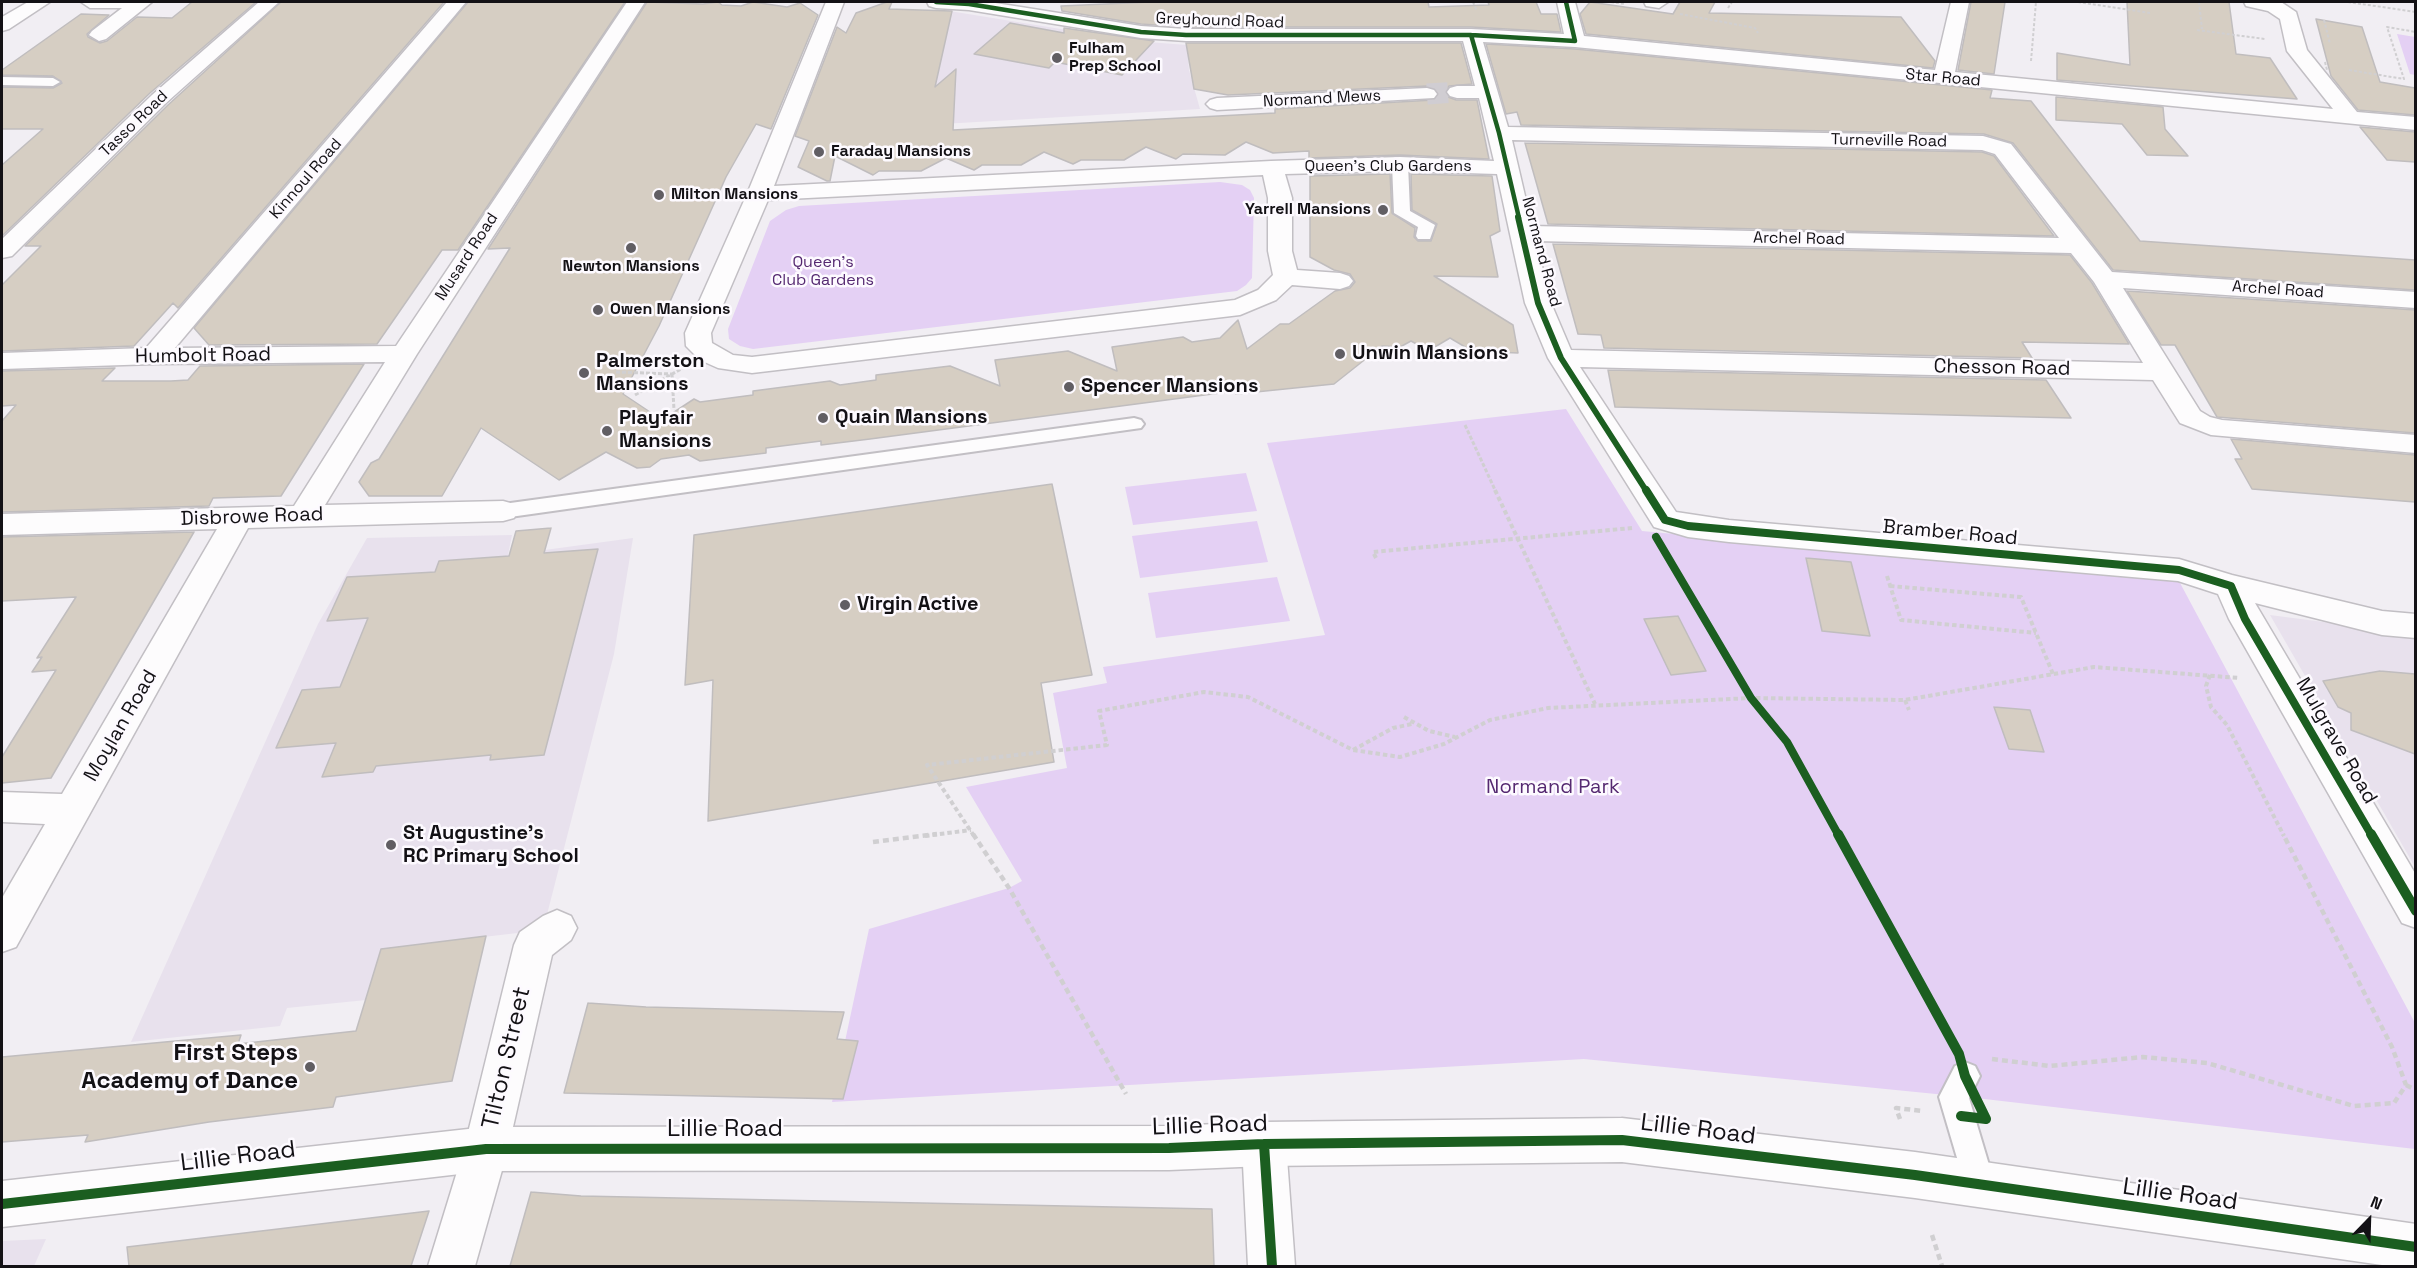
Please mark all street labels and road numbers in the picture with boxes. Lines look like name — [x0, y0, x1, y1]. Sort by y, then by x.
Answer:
street label: Greyhound Road — [1155, 9, 1285, 33]
street label: Star Road — [1904, 65, 1982, 91]
street label: Normand Mews — [1263, 86, 1381, 112]
street label: Tasso Road — [96, 87, 172, 161]
street label: Turneville Road — [1831, 130, 1947, 152]
street label: Kinnoul Road — [266, 135, 346, 223]
street label: Queen's Club Gardens — [1304, 157, 1472, 177]
street label: Normand Road — [1517, 195, 1565, 309]
street label: Musard Road — [432, 210, 502, 304]
street label: Archel Road — [1753, 229, 1845, 249]
street label: Archel Road — [2231, 277, 2325, 303]
street label: Humbolt Road — [135, 343, 271, 369]
street label: Chesson Road — [1933, 355, 2071, 381]
street label: Disbrowe Road — [180, 503, 324, 531]
street label: Bramber Road — [1881, 515, 2019, 551]
street label: Moylan Road — [79, 666, 163, 786]
street label: Mulgrave Road — [2290, 674, 2382, 808]
street label: Tilton Street — [477, 984, 537, 1132]
street label: Lillie Road — [1639, 1109, 1757, 1151]
street label: Lillie Road — [1152, 1110, 1268, 1142]
street label: Lillie Road — [667, 1115, 783, 1143]
street label: Lillie Road — [179, 1136, 297, 1178]
street label: Lillie Road — [2121, 1173, 2239, 1217]

